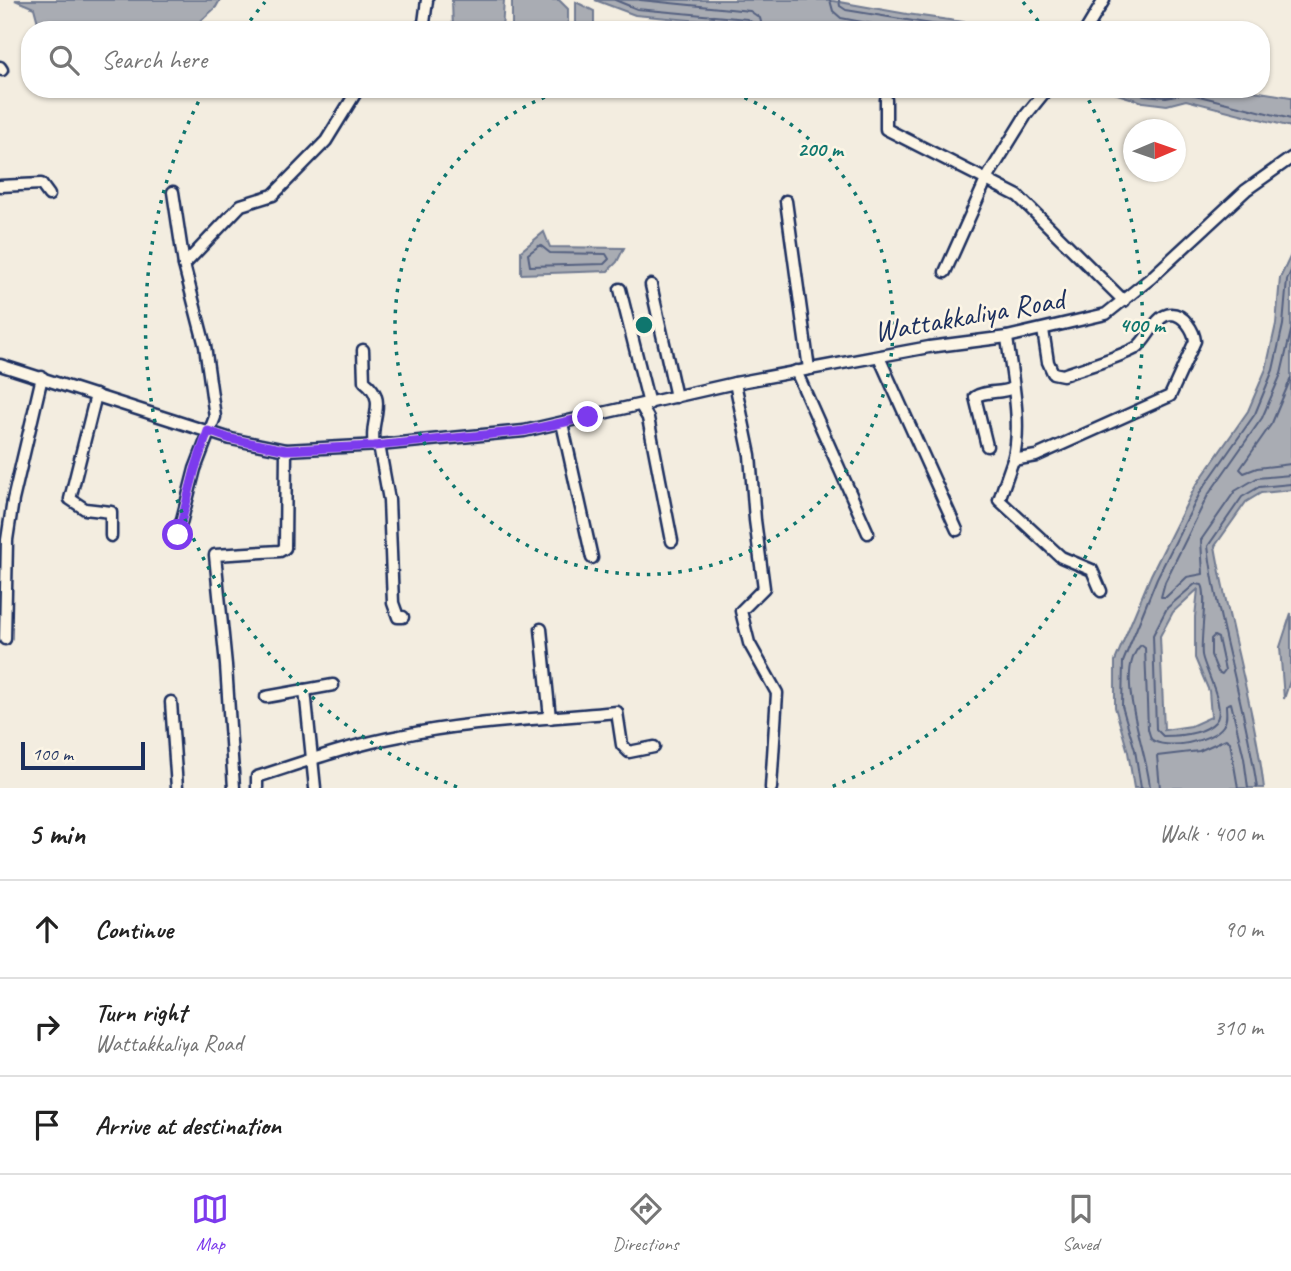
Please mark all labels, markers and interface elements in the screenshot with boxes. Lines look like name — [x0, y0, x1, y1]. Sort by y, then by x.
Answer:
search box — [21, 21, 1270, 98]
icon: search — [45, 41, 83, 79]
text: Search here — [101, 43, 207, 76]
north arrow — [1123, 119, 1186, 182]
text: 200 m — [797, 136, 845, 162]
street label: Wattakkaliya Road — [871, 279, 1071, 350]
text: 400 m — [1119, 312, 1167, 338]
centre of rings — [632, 313, 656, 337]
route end — [572, 401, 603, 432]
route start — [162, 519, 193, 550]
scale bar — [21, 739, 145, 771]
text: 100 m — [32, 742, 73, 766]
text: 5 min — [28, 815, 85, 853]
text: Walk · 400 m — [1159, 819, 1263, 848]
icon: ahead — [28, 910, 66, 948]
text: Continue — [95, 913, 173, 946]
text: 90 m — [1224, 915, 1263, 944]
text: Turn right — [95, 996, 186, 1029]
icon: right — [28, 1008, 66, 1046]
text: 310 m — [1214, 1013, 1263, 1042]
text: Wattakkaliya Road — [95, 1029, 242, 1058]
icon: arrive — [28, 1106, 66, 1144]
text: Arrive at destination — [95, 1109, 281, 1142]
tab: Map — [191, 1190, 229, 1256]
tab: Directions — [612, 1190, 679, 1256]
tab: Saved — [1062, 1190, 1100, 1256]

